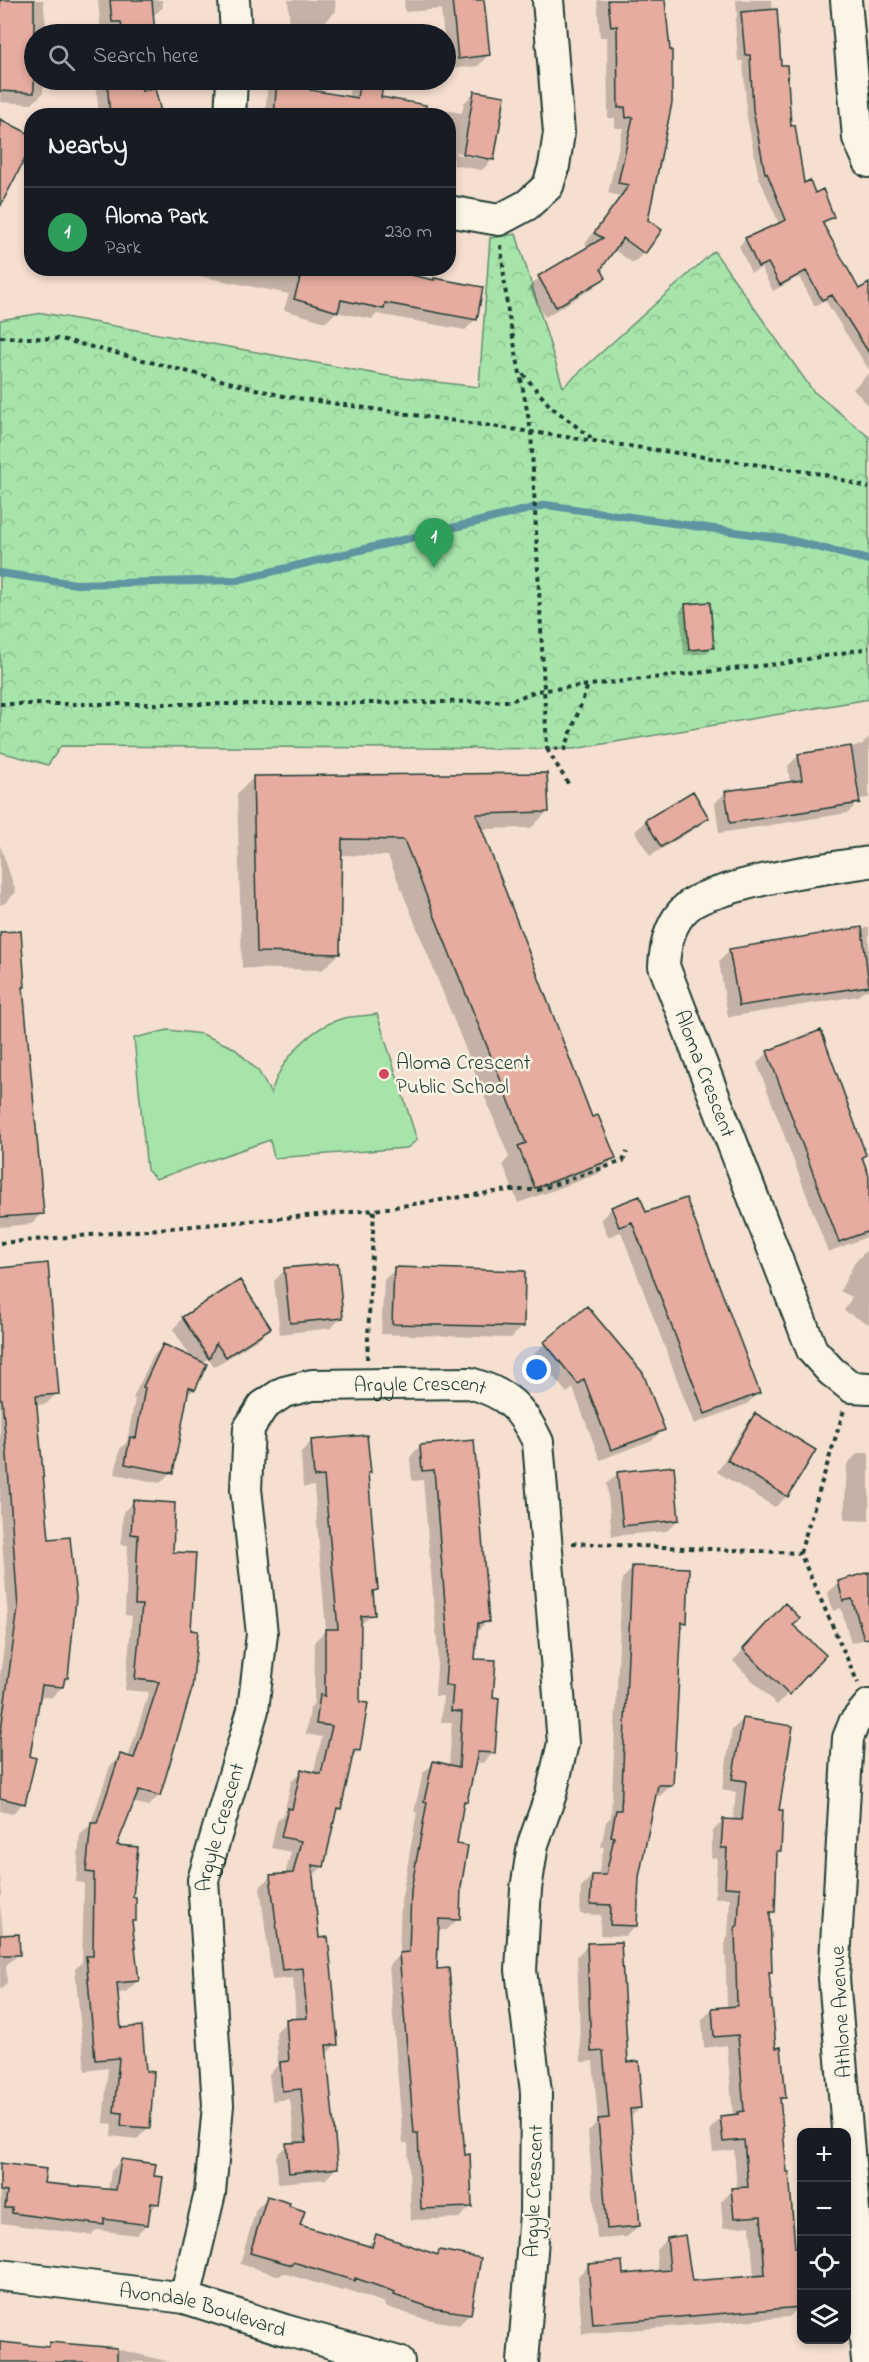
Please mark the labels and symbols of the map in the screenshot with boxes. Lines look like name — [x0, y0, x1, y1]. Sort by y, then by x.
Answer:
pin: 1 — [414, 518, 454, 568]
street label: Aloma Crescent — [665, 1006, 742, 1143]
place label: Aloma Crescent Public School — [396, 1049, 531, 1103]
marker: Aloma Crescent Public School — [377, 1067, 391, 1081]
your location — [522, 1355, 551, 1384]
street label: Argyle Crescent — [354, 1370, 491, 1404]
street label: Argyle Crescent — [190, 1760, 254, 1892]
street label: Athlone Avenue — [824, 1945, 860, 2079]
street label: Argyle Crescent — [518, 2124, 554, 2258]
street label: Avondale Boulevard — [117, 2277, 289, 2346]

